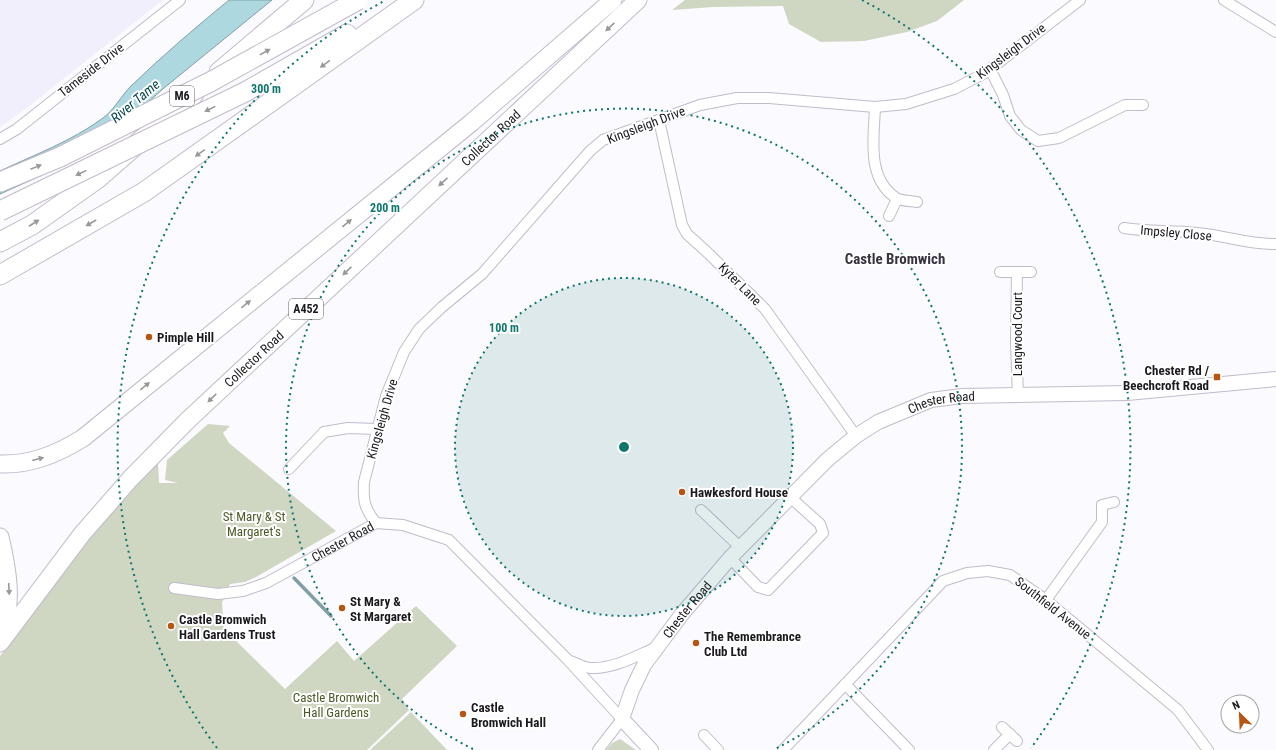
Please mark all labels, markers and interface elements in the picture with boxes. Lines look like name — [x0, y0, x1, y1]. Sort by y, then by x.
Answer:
street label: Kingsleigh Drive — [974, 20, 1048, 82]
one-way arrow — [605, 22, 615, 32]
street label: Tameside Drive — [55, 40, 127, 100]
one-way arrow — [259, 49, 271, 56]
one-way arrow — [320, 59, 331, 68]
water label: River Tame — [107, 76, 163, 126]
text: 300 m — [251, 82, 281, 96]
road number: M6 — [170, 86, 194, 106]
street label: Kingsleigh Drive — [605, 103, 687, 147]
one-way arrow — [205, 106, 216, 112]
street label: Collector Road — [458, 106, 523, 169]
one-way arrow — [195, 149, 206, 157]
one-way arrow — [31, 163, 43, 169]
one-way arrow — [75, 169, 87, 176]
one-way arrow — [438, 177, 448, 187]
text: 200 m — [370, 201, 400, 215]
one-way arrow — [342, 218, 352, 227]
one-way arrow — [29, 219, 39, 227]
one-way arrow — [86, 220, 97, 227]
street label: Impsley Close — [1140, 222, 1212, 244]
district label: Castle Bromwich — [845, 250, 945, 268]
street label: Kyter Lane — [716, 260, 764, 308]
one-way arrow — [342, 266, 353, 275]
street label: Langwood Court — [1010, 292, 1025, 376]
road number: A452 — [289, 299, 323, 319]
one-way arrow — [240, 300, 251, 309]
text: 100 m — [489, 321, 519, 335]
street label: Collector Road — [221, 328, 286, 390]
place label: Pimple Hill — [157, 330, 214, 345]
marker: Pimple Hill — [144, 332, 154, 342]
place label: Chester Rd / Beechcroft Road — [1123, 363, 1210, 393]
marker: Chester Rd / Beechcroft Road — [1212, 372, 1222, 382]
street label: Kingsleigh Drive — [363, 377, 401, 461]
one-way arrow — [140, 382, 150, 391]
street label: Chester Road — [905, 388, 975, 416]
one-way arrow — [207, 393, 217, 403]
centre of rings — [617, 440, 631, 454]
one-way arrow — [33, 456, 45, 462]
place label: Hawkesford House — [690, 485, 788, 500]
marker: Hawkesford House — [677, 487, 687, 497]
park label: St Mary & St Margaret's — [223, 509, 286, 539]
street label: Chester Road — [309, 518, 376, 564]
street label: Southfield Avenue — [1012, 574, 1094, 642]
street label: Chester Road — [659, 578, 714, 641]
one-way arrow — [6, 583, 12, 596]
place label: St Mary & St Margaret — [350, 594, 411, 624]
marker: St Mary & St Margaret — [337, 603, 347, 613]
place label: Castle Bromwich Hall Gardens Trust — [179, 612, 275, 642]
marker: Castle Bromwich Hall Gardens Trust — [166, 621, 176, 631]
place label: The Remembrance Club Ltd — [704, 629, 801, 659]
marker: The Remembrance Club Ltd — [691, 638, 701, 648]
park label: Castle Bromwich Hall Gardens — [293, 690, 379, 720]
north arrow — [1220, 694, 1260, 734]
text: N — [1230, 698, 1242, 713]
place label: Castle Bromwich Hall — [471, 700, 546, 730]
marker: Castle Bromwich Hall — [458, 709, 468, 719]

